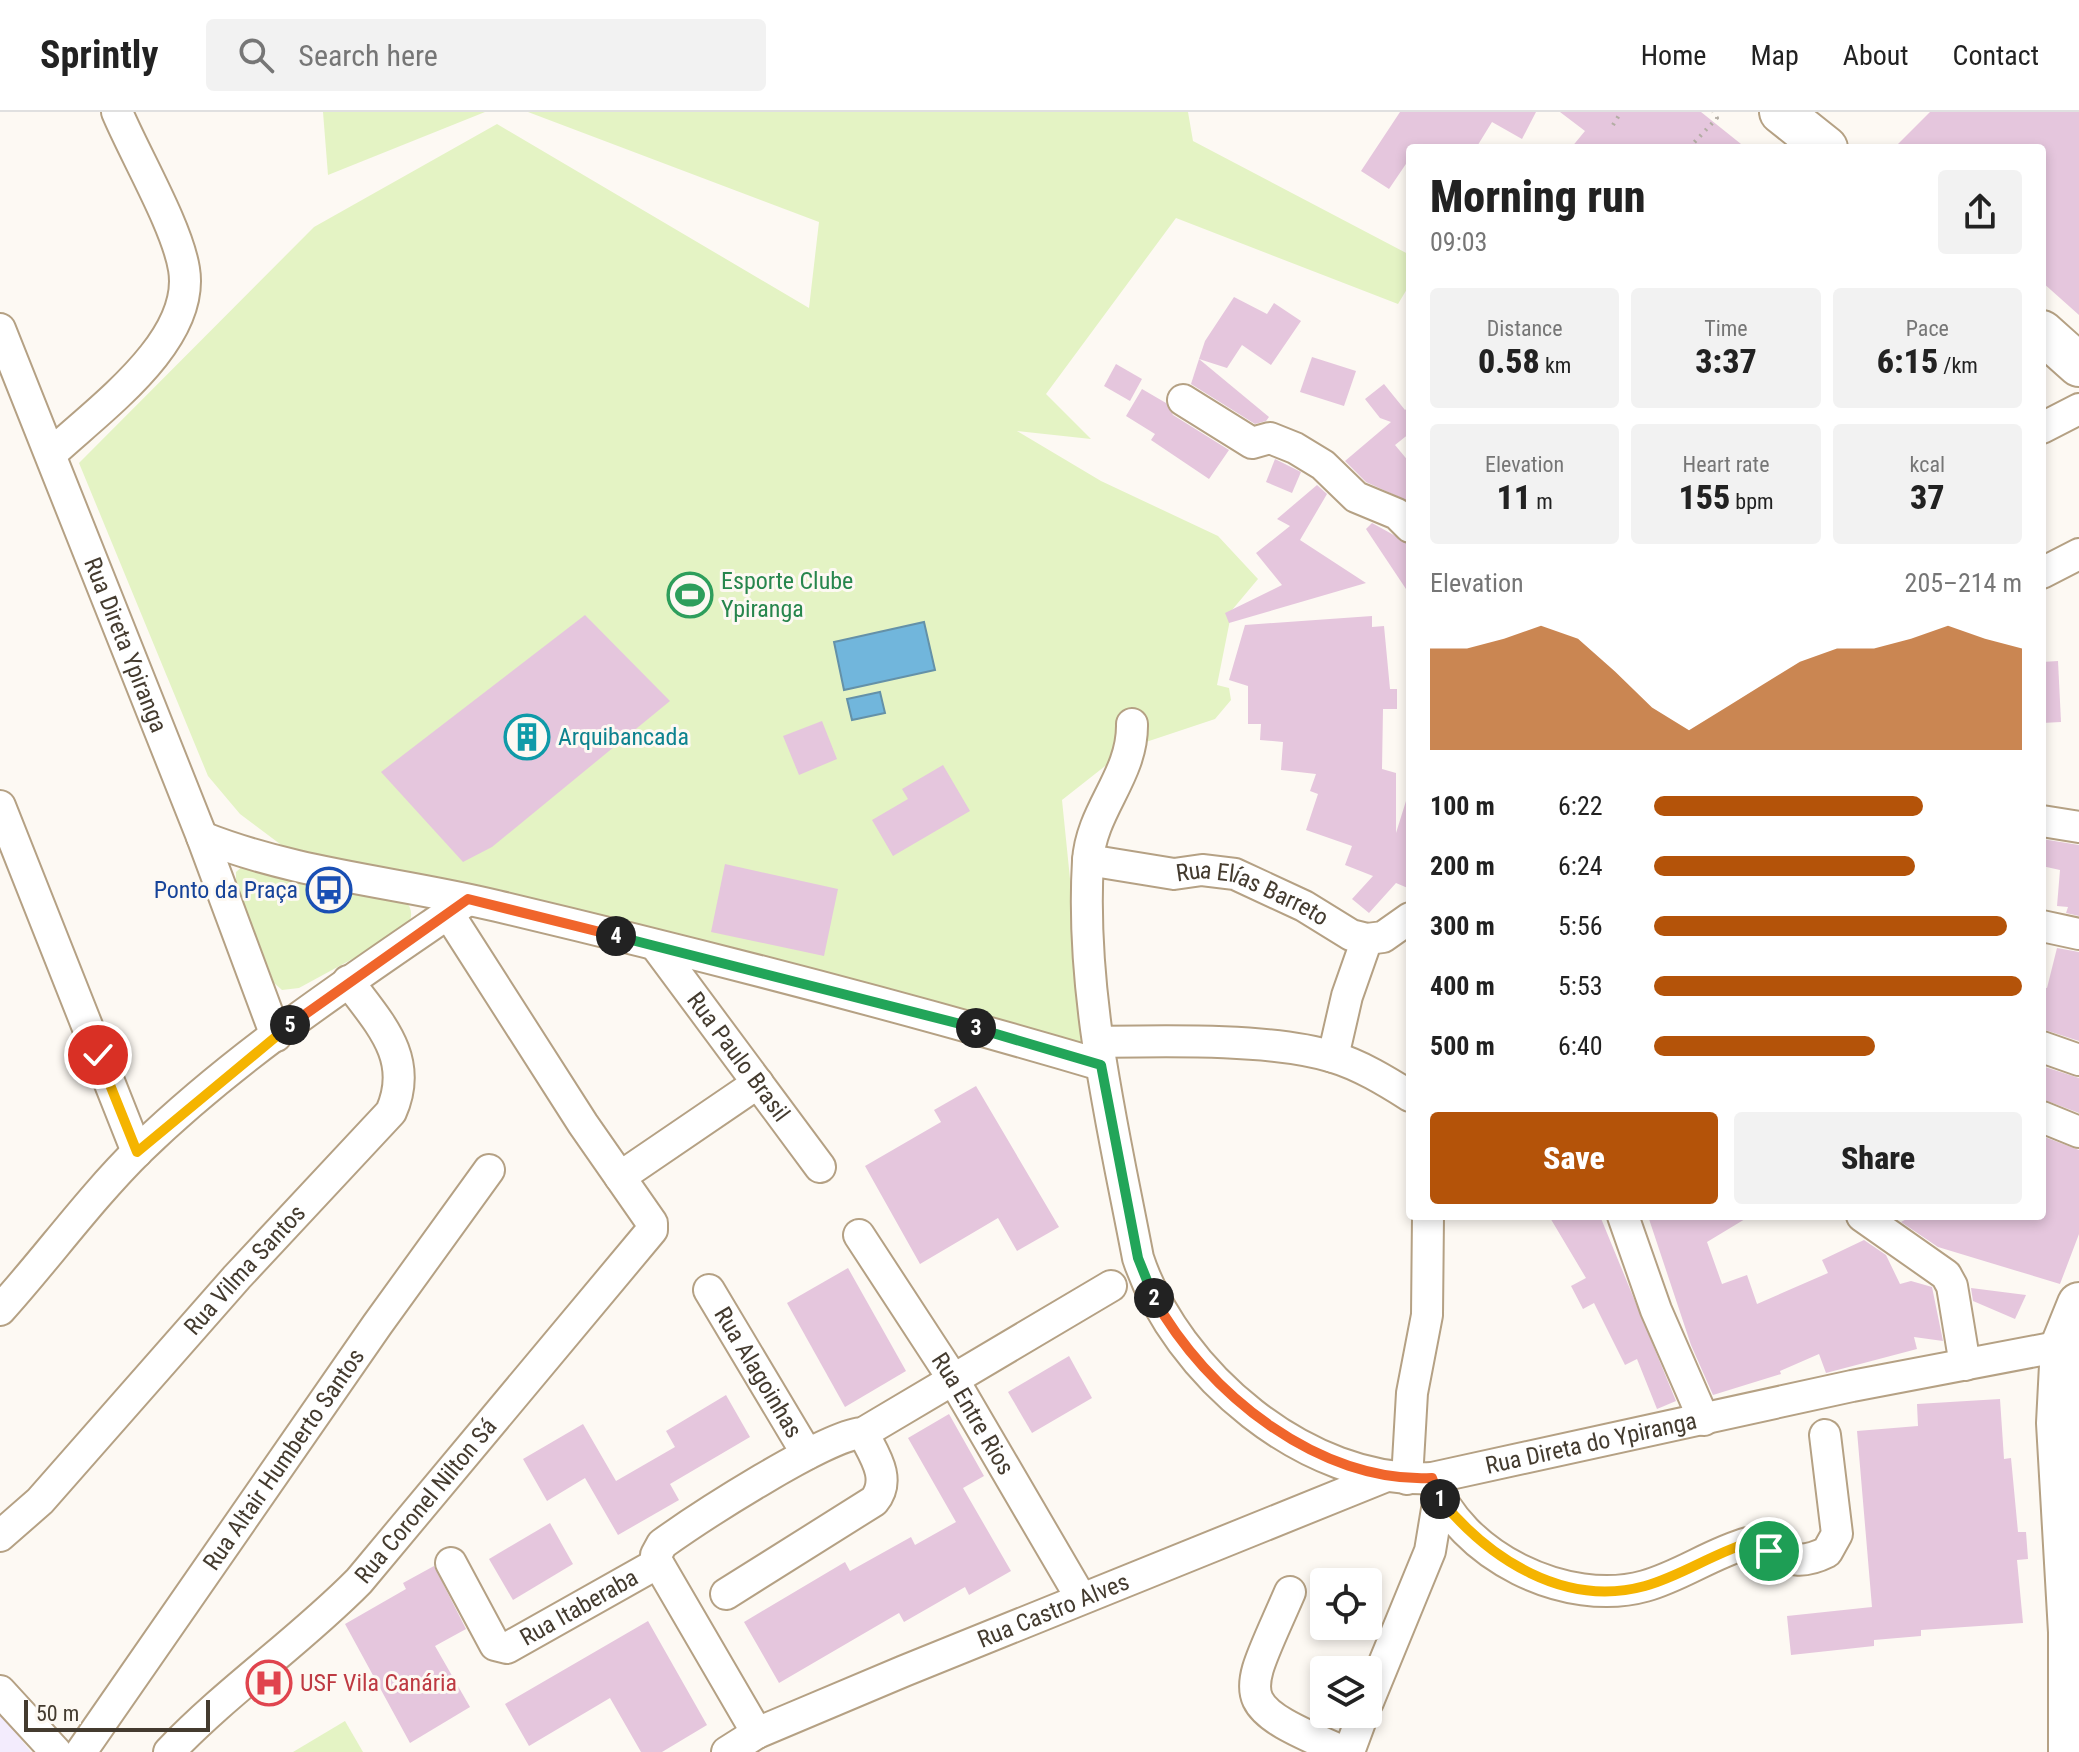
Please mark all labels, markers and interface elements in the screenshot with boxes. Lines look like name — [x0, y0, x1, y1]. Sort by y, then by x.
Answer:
search box — [206, 19, 766, 91]
text: Sprintly — [40, 33, 158, 77]
icon: search — [234, 33, 278, 77]
text: Search here — [298, 38, 438, 73]
text: Home — [1641, 39, 1706, 72]
text: Map — [1750, 39, 1799, 72]
text: About — [1843, 39, 1909, 72]
text: Contact — [1953, 39, 2039, 72]
button: share — [1938, 170, 2022, 254]
text: Morning run — [1430, 171, 1646, 223]
text: 09:03 — [1430, 227, 1487, 257]
text: Distance — [1487, 316, 1563, 341]
text: Time — [1704, 316, 1748, 341]
text: Pace — [1906, 316, 1949, 341]
text: 0.58 — [1478, 341, 1540, 381]
text: 3:37 — [1695, 341, 1757, 381]
text: 6:15 — [1877, 341, 1938, 381]
text: km — [1540, 353, 1571, 378]
text: /km — [1938, 353, 1978, 378]
text: Elevation — [1485, 452, 1564, 477]
text: Heart rate — [1683, 452, 1769, 477]
text: kcal — [1910, 452, 1945, 477]
text: 11 — [1497, 477, 1531, 517]
text: 155 — [1678, 477, 1730, 517]
text: 37 — [1910, 477, 1945, 517]
text: m — [1531, 489, 1553, 514]
text: bpm — [1730, 489, 1774, 514]
street label: Rua Direta Ypiranga — [78, 553, 173, 736]
place label: Esporte Clube Ypiranga — [721, 567, 853, 623]
text: Elevation — [1430, 568, 1524, 598]
text: 205–214 m — [1905, 568, 2022, 598]
sports icon: Esporte Clube Ypiranga — [666, 571, 714, 619]
building icon: Arquibancada — [503, 713, 551, 761]
place label: Arquibancada — [558, 723, 689, 751]
text: 100 m — [1430, 791, 1495, 821]
text: 6:22 — [1558, 791, 1603, 821]
text: 200 m — [1430, 851, 1495, 881]
text: 6:24 — [1558, 851, 1603, 881]
street label: Rua Elías Barreto — [1174, 856, 1334, 932]
bus stop icon: Ponto da Praça — [305, 866, 353, 914]
place label: Ponto da Praça — [154, 876, 298, 904]
text: 300 m — [1430, 911, 1495, 941]
text: 5:56 — [1558, 911, 1603, 941]
pin: 4 — [596, 916, 636, 956]
text: 4 — [610, 923, 622, 948]
text: 400 m — [1430, 971, 1495, 1001]
text: 5:53 — [1558, 971, 1603, 1001]
street label: Rua Paulo Brasil — [681, 987, 795, 1127]
pin: 5 — [270, 1005, 310, 1045]
pin: 3 — [956, 1008, 996, 1048]
text: 5 — [284, 1012, 296, 1037]
text: 3 — [970, 1015, 982, 1040]
pin — [64, 1021, 132, 1089]
text: 500 m — [1430, 1031, 1495, 1061]
text: 6:40 — [1558, 1031, 1603, 1061]
icon: check — [76, 1033, 120, 1077]
button: Save — [1430, 1112, 1718, 1204]
button: Share — [1734, 1112, 2022, 1204]
street label: Rua Vilma Santos — [179, 1199, 311, 1341]
pin: 2 — [1134, 1278, 1174, 1318]
text: 2 — [1148, 1285, 1160, 1310]
street label: Rua Alagoinhas — [708, 1302, 808, 1443]
street label: Rua Altair Humberto Santos — [197, 1343, 370, 1576]
street label: Rua Entre Rios — [926, 1347, 1020, 1480]
street label: Rua Direta do Ypiranga — [1483, 1406, 1699, 1480]
street label: Rua Coronel Nilton Sá — [349, 1413, 503, 1589]
pin: 1 — [1420, 1479, 1460, 1519]
text: 1 — [1434, 1486, 1446, 1511]
pin — [1735, 1517, 1803, 1585]
icon: arrive — [1747, 1529, 1791, 1573]
street label: Rua Itaberaba — [515, 1563, 643, 1652]
street label: Rua Castro Alves — [973, 1568, 1133, 1654]
map controls — [1310, 1568, 1382, 1728]
button: locate — [1310, 1568, 1382, 1640]
button: layers — [1310, 1656, 1382, 1728]
hospital icon: USF Vila Canária — [245, 1659, 293, 1707]
place label: USF Vila Canária — [300, 1669, 457, 1697]
scale bar — [24, 1696, 210, 1732]
text: 50 m — [36, 1701, 79, 1726]

